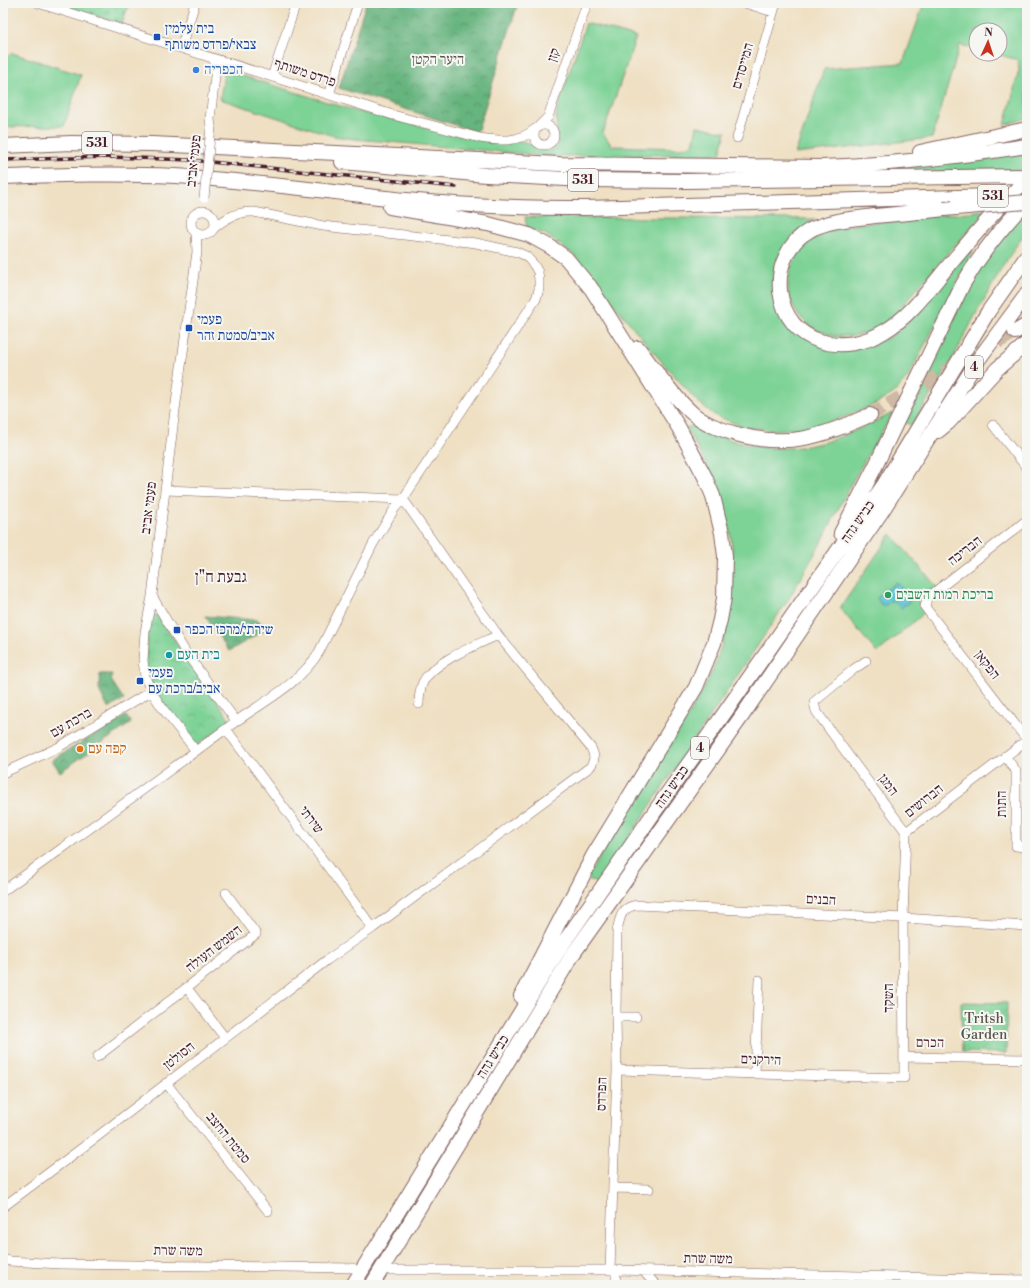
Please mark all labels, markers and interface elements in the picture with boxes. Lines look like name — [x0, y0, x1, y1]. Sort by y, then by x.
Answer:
place label: בית עלמין צבאי/פרדס משותף — [165, 20, 257, 54]
north arrow — [968, 22, 1008, 62]
text: N — [984, 26, 993, 40]
marker: בית עלמין צבאי/פרדס משותף — [152, 32, 162, 42]
street label: המייסדים — [728, 41, 758, 91]
street label: קזן — [543, 46, 565, 64]
park label: היער הקטן — [412, 51, 464, 69]
street label: פרדס משותף — [272, 55, 338, 91]
place label: הכפריה — [204, 61, 243, 79]
marker: הכפריה — [191, 65, 201, 75]
road number: 531 — [82, 132, 112, 154]
street label: פעמי אביב — [182, 134, 206, 188]
road number: 531 — [568, 169, 598, 191]
road number: 531 — [978, 185, 1008, 207]
place label: פעמי אביב/סמטת זהר — [197, 311, 275, 345]
marker: פעמי אביב/סמטת זהר — [184, 323, 194, 333]
road number: 4 — [965, 356, 983, 378]
street label: פעמי אביב — [137, 481, 161, 535]
street label: כביש גהה — [837, 497, 879, 547]
street label: הבריכה — [944, 532, 986, 570]
district label: גבעת ח"ן — [195, 567, 247, 587]
place label: בריכת רמות השבים — [896, 586, 994, 604]
marker: בריכת רמות השבים — [883, 590, 893, 600]
place label: שירתי/מרכז הכפר — [185, 621, 274, 639]
marker: שירתי/מרכז הכפר — [172, 625, 182, 635]
place label: בית העם — [177, 646, 220, 664]
street label: הפקאן — [970, 647, 1004, 683]
marker: בית העם — [164, 650, 174, 660]
place label: פעמי אביב/ברכת עם — [148, 664, 220, 698]
marker: פעמי אביב/ברכת עם — [135, 676, 145, 686]
street label: ברכת עם — [47, 704, 95, 742]
road number: 4 — [691, 737, 709, 759]
place label: קפה עם — [88, 740, 127, 758]
marker: קפה עם — [75, 744, 85, 754]
street label: כביש גהה — [651, 762, 693, 812]
street label: המגן — [874, 770, 902, 800]
street label: הברושים — [901, 780, 947, 822]
street label: התות — [993, 790, 1011, 818]
street label: שירתי — [295, 802, 328, 838]
street label: הבנים — [805, 890, 837, 910]
street label: השמש העולה — [182, 921, 246, 977]
street label: השקד — [880, 983, 898, 1013]
park label: Tritsh Garden — [961, 1010, 1008, 1044]
street label: כביש גהה — [473, 1032, 513, 1082]
street label: הכרם — [916, 1034, 944, 1052]
street label: הסולטן — [159, 1038, 199, 1074]
street label: הירקנים — [740, 1050, 782, 1070]
street label: הפרדס — [592, 1077, 612, 1111]
street label: סמטת החצב — [202, 1108, 254, 1168]
street label: משה שרת — [153, 1242, 203, 1260]
street label: משה שרת — [683, 1250, 733, 1268]

